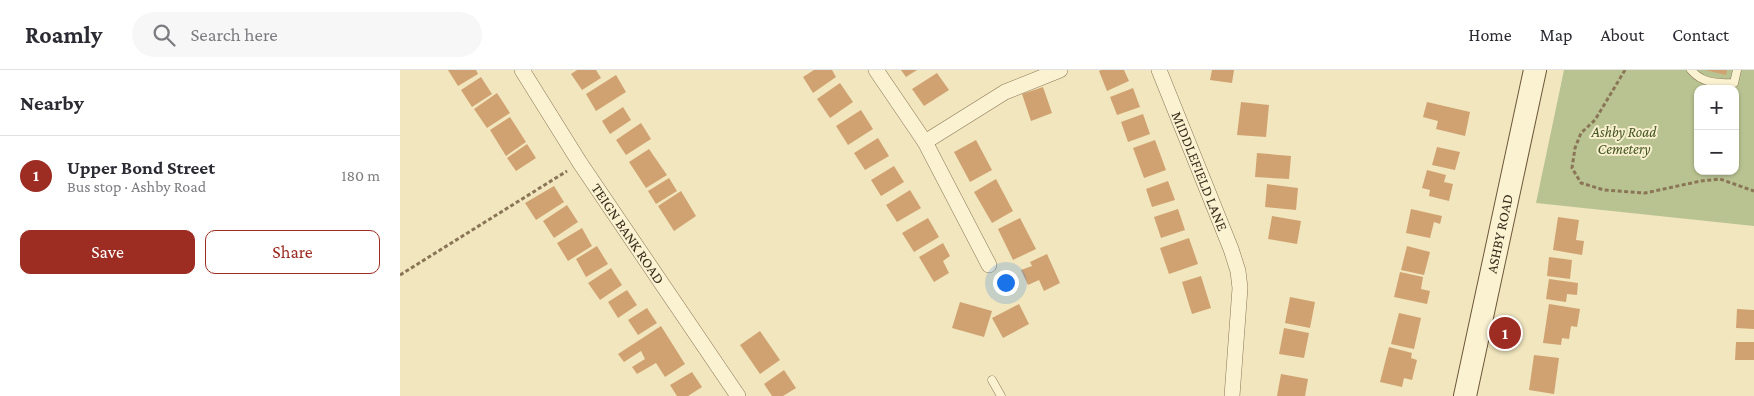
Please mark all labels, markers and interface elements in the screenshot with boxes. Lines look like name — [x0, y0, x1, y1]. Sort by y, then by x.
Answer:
search box — [132, 12, 482, 57]
text: Roamly — [25, 21, 102, 48]
icon: search — [150, 21, 178, 49]
text: Search here — [190, 24, 278, 45]
text: Home — [1469, 25, 1512, 45]
text: Map — [1540, 25, 1572, 45]
text: About — [1600, 25, 1644, 45]
text: Contact — [1672, 25, 1729, 45]
map controls — [1694, 85, 1739, 175]
button: + — [1694, 85, 1739, 130]
text: Nearby — [20, 91, 84, 115]
street label: MIDDLEFIELD LANE — [1169, 109, 1231, 233]
park label: Ashby Road Cemetery — [1591, 124, 1657, 158]
button: − — [1694, 130, 1739, 175]
text: Upper Bond Street — [67, 157, 215, 178]
text: 1 — [33, 167, 39, 184]
text: 180 m — [341, 167, 380, 184]
text: Bus stop · Ashby Road — [67, 178, 206, 195]
street label: TEIGN BANK ROAD — [588, 180, 668, 287]
street label: ASHBY ROAD — [1484, 193, 1516, 275]
button: Save — [20, 230, 195, 274]
button: Share — [205, 230, 380, 274]
your location — [993, 270, 1019, 296]
pin: 1 — [1489, 314, 1521, 352]

